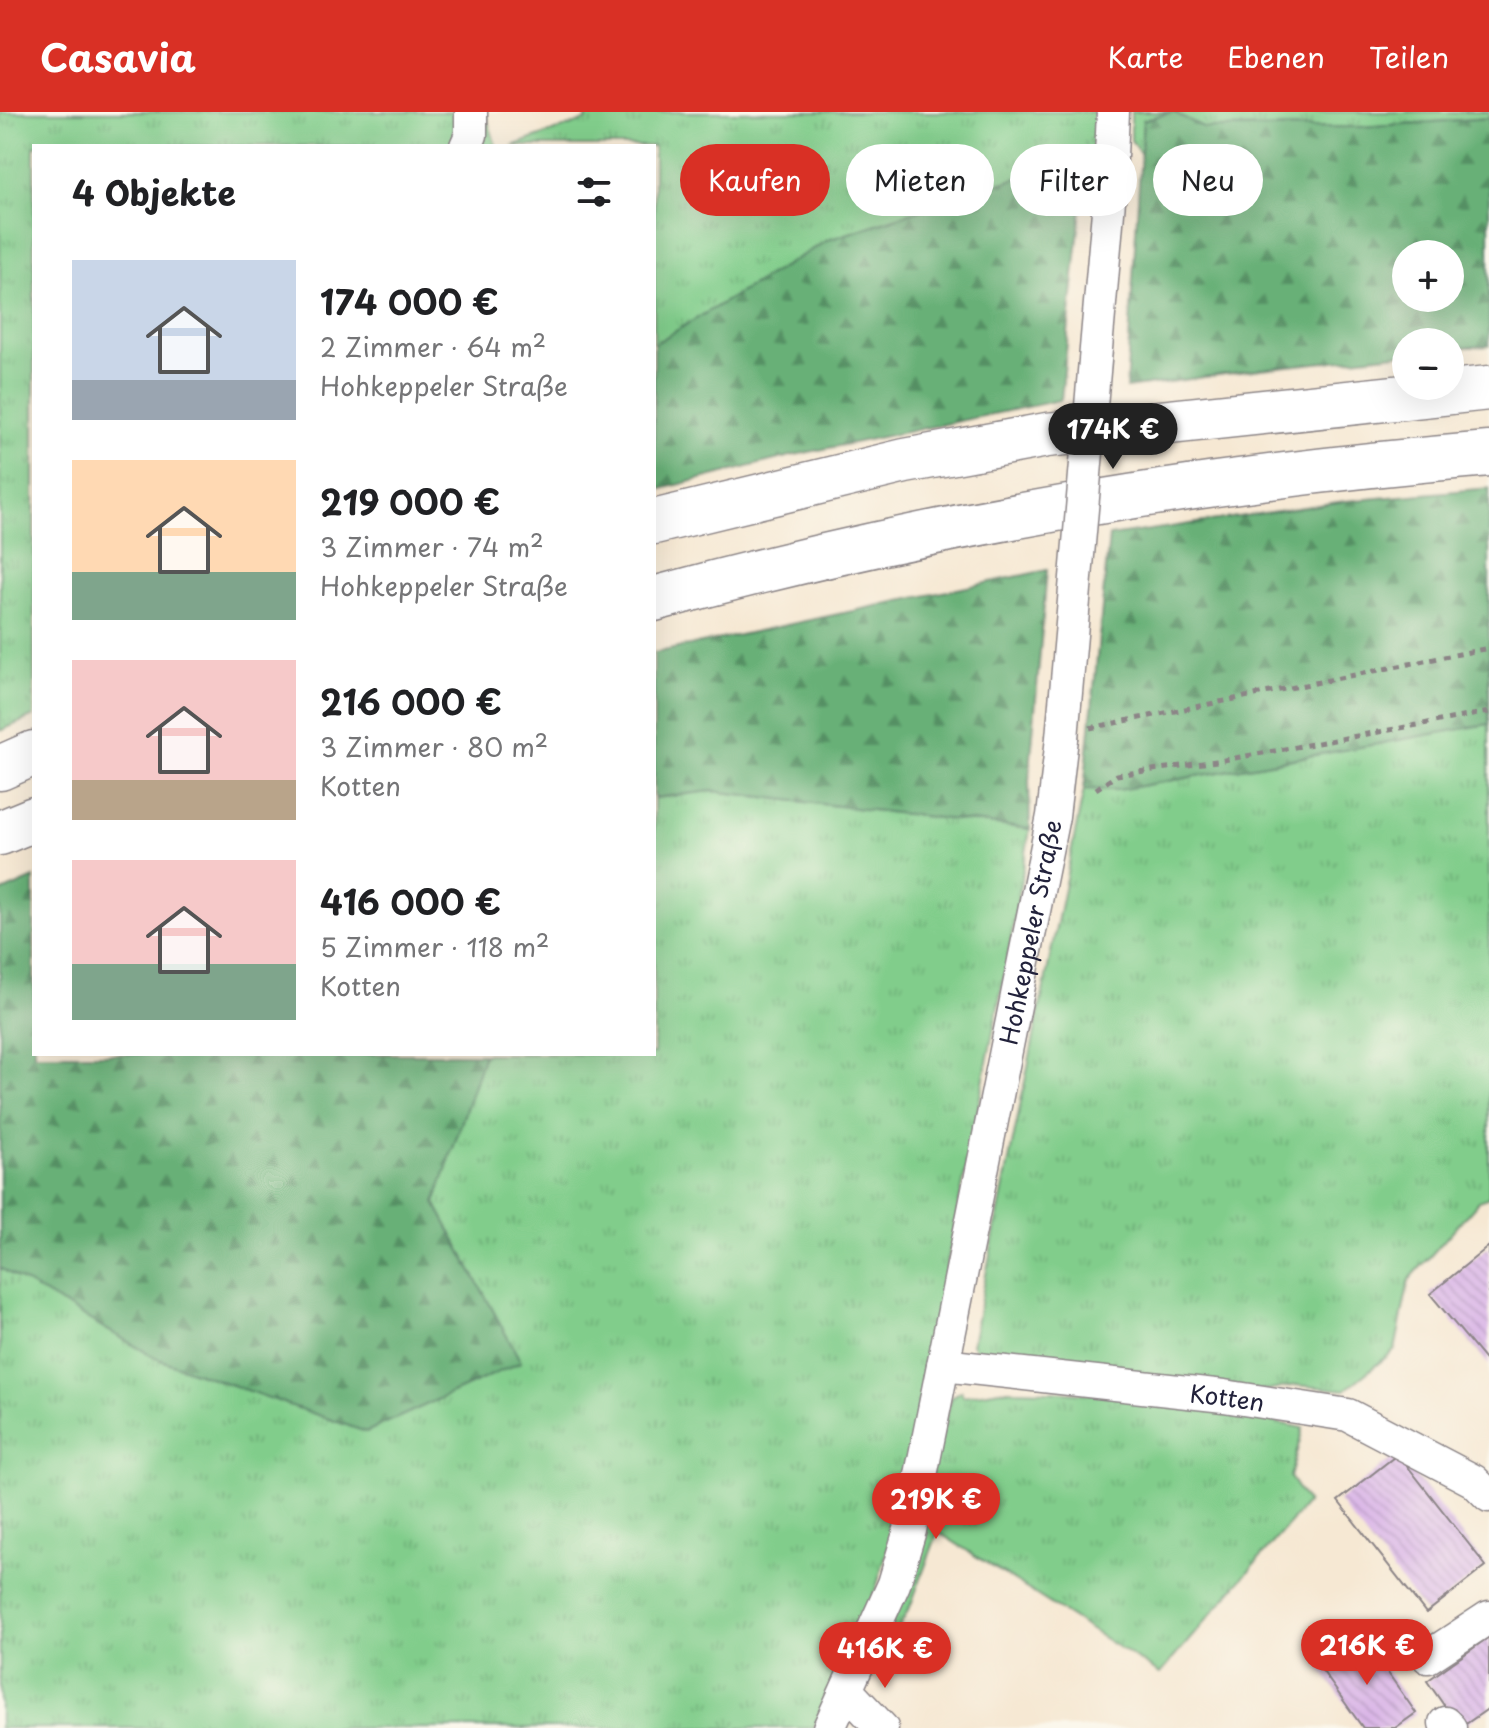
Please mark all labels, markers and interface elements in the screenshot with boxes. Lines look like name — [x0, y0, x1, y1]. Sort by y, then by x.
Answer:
text: Casavia — [40, 28, 196, 85]
text: Karte — [1108, 35, 1183, 78]
text: Ebenen — [1227, 35, 1325, 78]
text: Teilen — [1369, 35, 1449, 78]
chip: Kaufen — [680, 144, 830, 216]
chip: Mieten — [846, 144, 994, 216]
chip: Filter — [1010, 144, 1137, 216]
chip: Neu — [1153, 144, 1263, 216]
text: 4 Objekte — [72, 166, 236, 218]
icon: filters — [572, 170, 616, 214]
map controls — [1392, 240, 1464, 400]
button: + — [1392, 240, 1464, 312]
text: 174 000 € — [320, 275, 499, 327]
icon: home — [136, 292, 232, 388]
text: 2 Zimmer · 64 m² — [320, 327, 546, 366]
button: − — [1392, 328, 1464, 400]
text: Hohkeppeler Straße — [320, 366, 568, 405]
pin: 174K € — [1048, 403, 1178, 471]
text: 174K € — [1066, 409, 1160, 448]
text: 219 000 € — [320, 475, 500, 527]
icon: home — [136, 492, 232, 588]
text: 3 Zimmer · 74 m² — [320, 527, 544, 566]
text: Hohkeppeler Straße — [320, 566, 568, 605]
text: 216 000 € — [320, 675, 502, 727]
icon: home — [136, 692, 232, 788]
text: 3 Zimmer · 80 m² — [320, 727, 548, 766]
text: Kotten — [320, 766, 401, 805]
street label: Hohkeppeler Straße — [990, 816, 1070, 1048]
text: 416 000 € — [320, 875, 501, 927]
icon: home — [136, 892, 232, 988]
text: 5 Zimmer · 118 m² — [320, 927, 549, 966]
text: Kotten — [320, 966, 401, 1005]
street label: Kotten — [1188, 1374, 1267, 1420]
pin: 219K € — [871, 1473, 1001, 1541]
text: 219K € — [890, 1479, 982, 1518]
pin: 216K € — [1302, 1619, 1432, 1687]
pin: 416K € — [820, 1622, 950, 1690]
text: 216K € — [1319, 1625, 1415, 1664]
text: 416K € — [837, 1628, 933, 1667]

